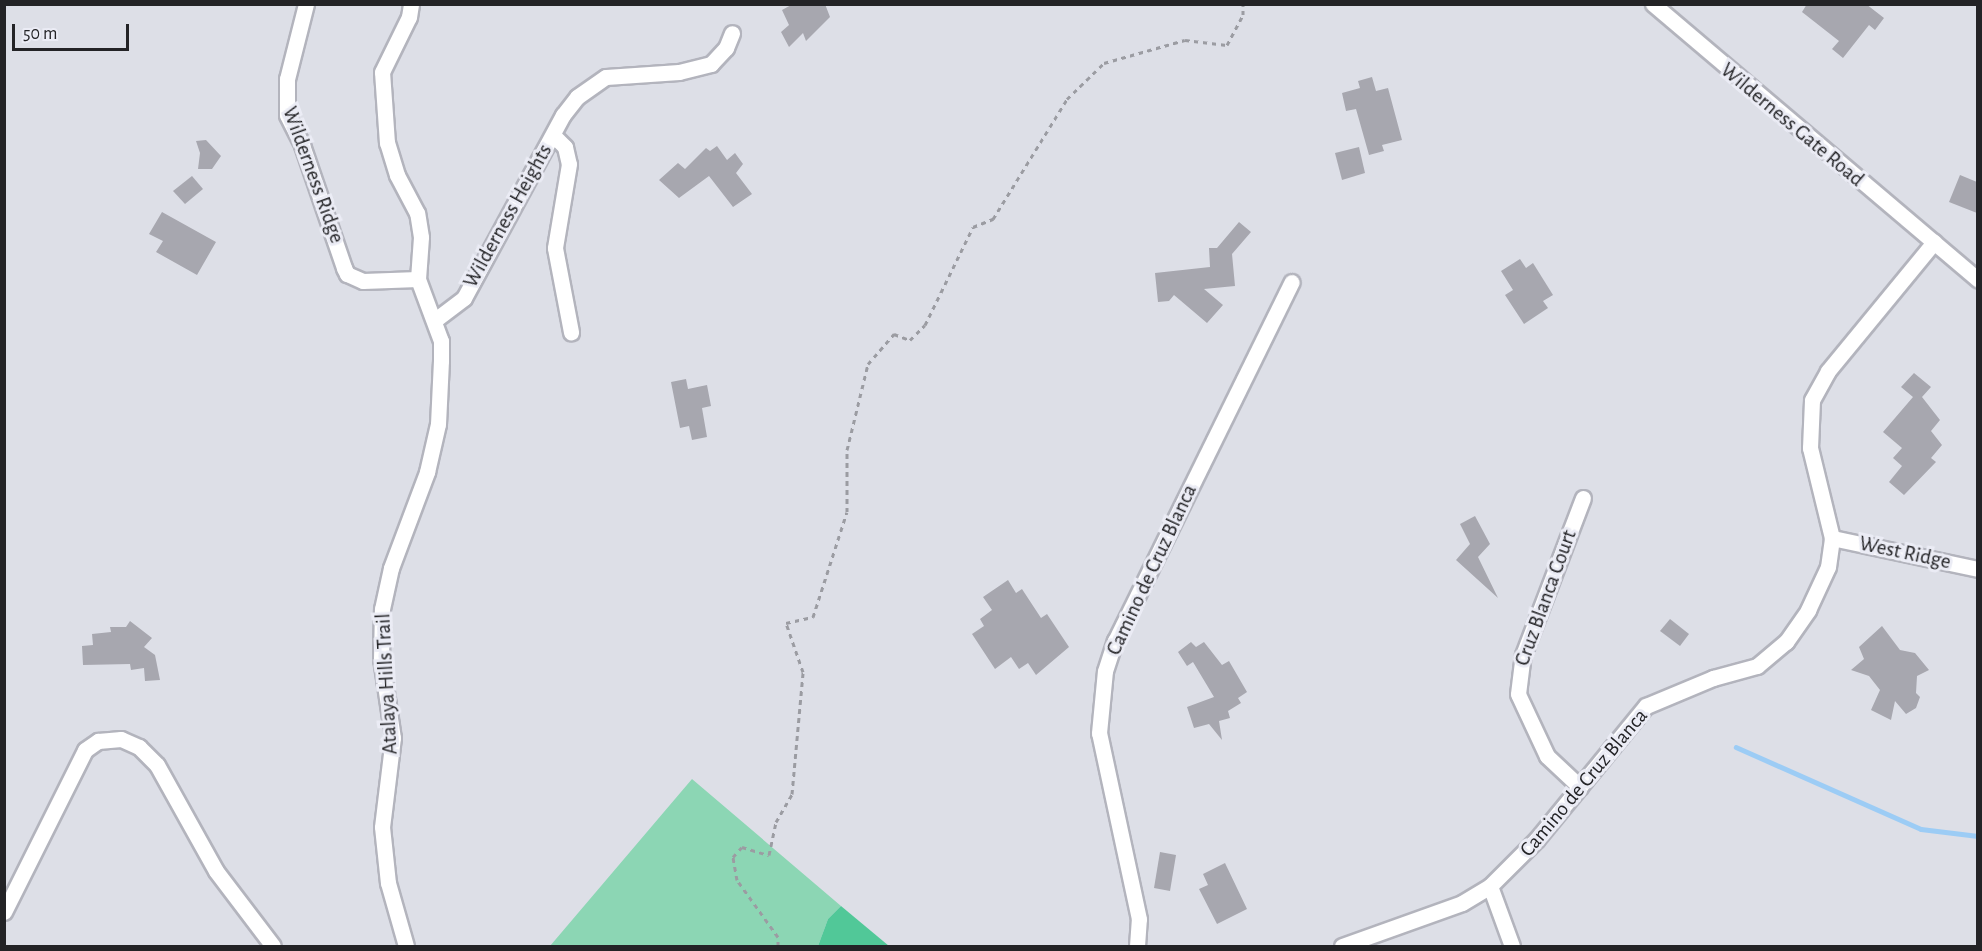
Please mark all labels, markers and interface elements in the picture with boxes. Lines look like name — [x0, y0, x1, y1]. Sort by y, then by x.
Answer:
scale bar — [15, 12, 132, 50]
text: 50 m — [23, 25, 57, 43]
street label: Wilderness Gate Road — [1715, 58, 1869, 192]
street label: Wilderness Ridge — [277, 103, 349, 247]
street label: Wilderness Heights — [458, 140, 558, 292]
street label: Camino de Cruz Blanca — [1101, 481, 1203, 659]
street label: Cruz Blanca Court — [1510, 527, 1582, 669]
street label: West Ridge — [1857, 531, 1953, 575]
street label: Atalaya Hills Trail — [371, 613, 403, 755]
street label: Camino de Cruz Blanca — [1515, 704, 1653, 862]

